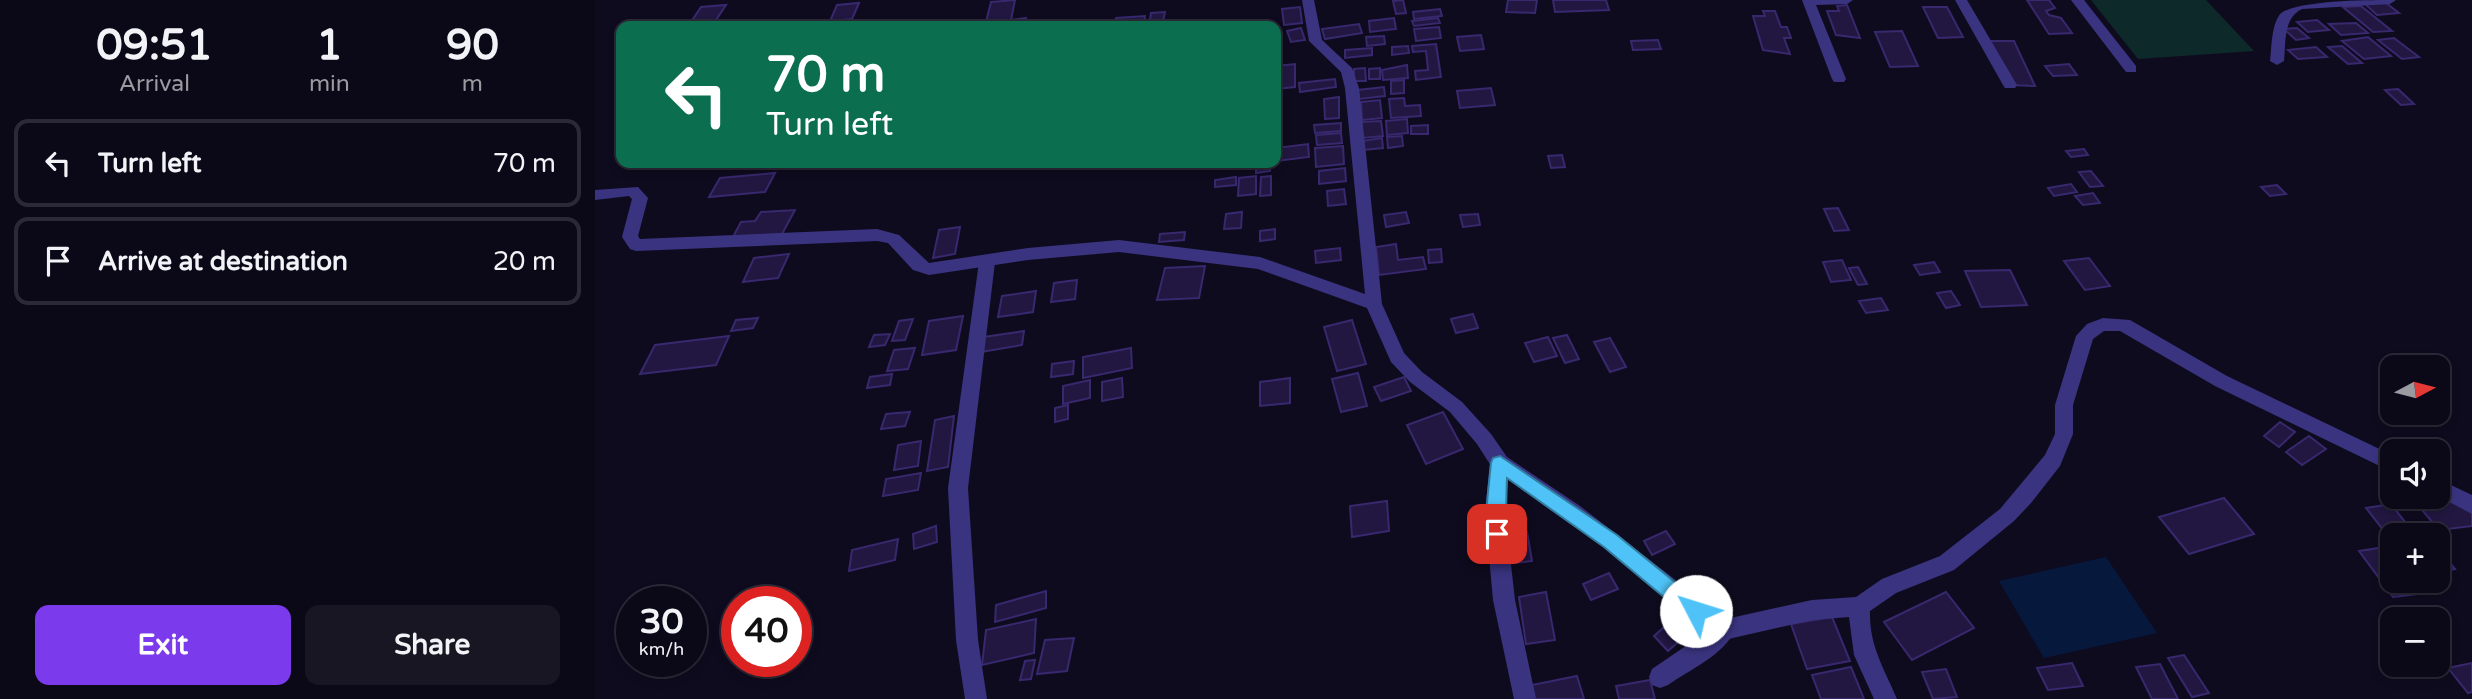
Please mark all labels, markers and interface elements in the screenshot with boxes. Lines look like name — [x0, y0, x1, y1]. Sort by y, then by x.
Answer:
text: 09:51 — [96, 20, 213, 71]
text: 1 — [316, 20, 343, 71]
text: 90 — [446, 20, 499, 71]
text: 70 m — [766, 46, 885, 105]
icon: left — [651, 49, 742, 140]
text: Arrival — [119, 70, 190, 98]
text: min — [309, 70, 350, 98]
text: m — [462, 70, 483, 98]
text: Turn left — [766, 106, 893, 144]
icon: left — [39, 144, 77, 182]
text: Turn left — [98, 148, 201, 179]
text: 70 m — [493, 148, 556, 179]
icon: arrive — [39, 242, 77, 280]
text: Arrive at destination — [98, 246, 348, 277]
text: 20 m — [493, 246, 556, 277]
north arrow — [2380, 355, 2450, 425]
map controls — [2380, 355, 2450, 677]
button: sound — [2380, 439, 2450, 509]
pin — [1467, 504, 1527, 564]
icon: arrive — [1478, 515, 1516, 553]
button: + — [2380, 523, 2450, 593]
position arrow — [1659, 574, 1733, 648]
speed limit sign: 40 — [721, 586, 812, 677]
text: 30 — [640, 601, 683, 643]
button: Exit — [35, 605, 291, 685]
button: Share — [305, 605, 560, 685]
button: − — [2380, 607, 2450, 677]
text: km/h — [639, 638, 684, 660]

